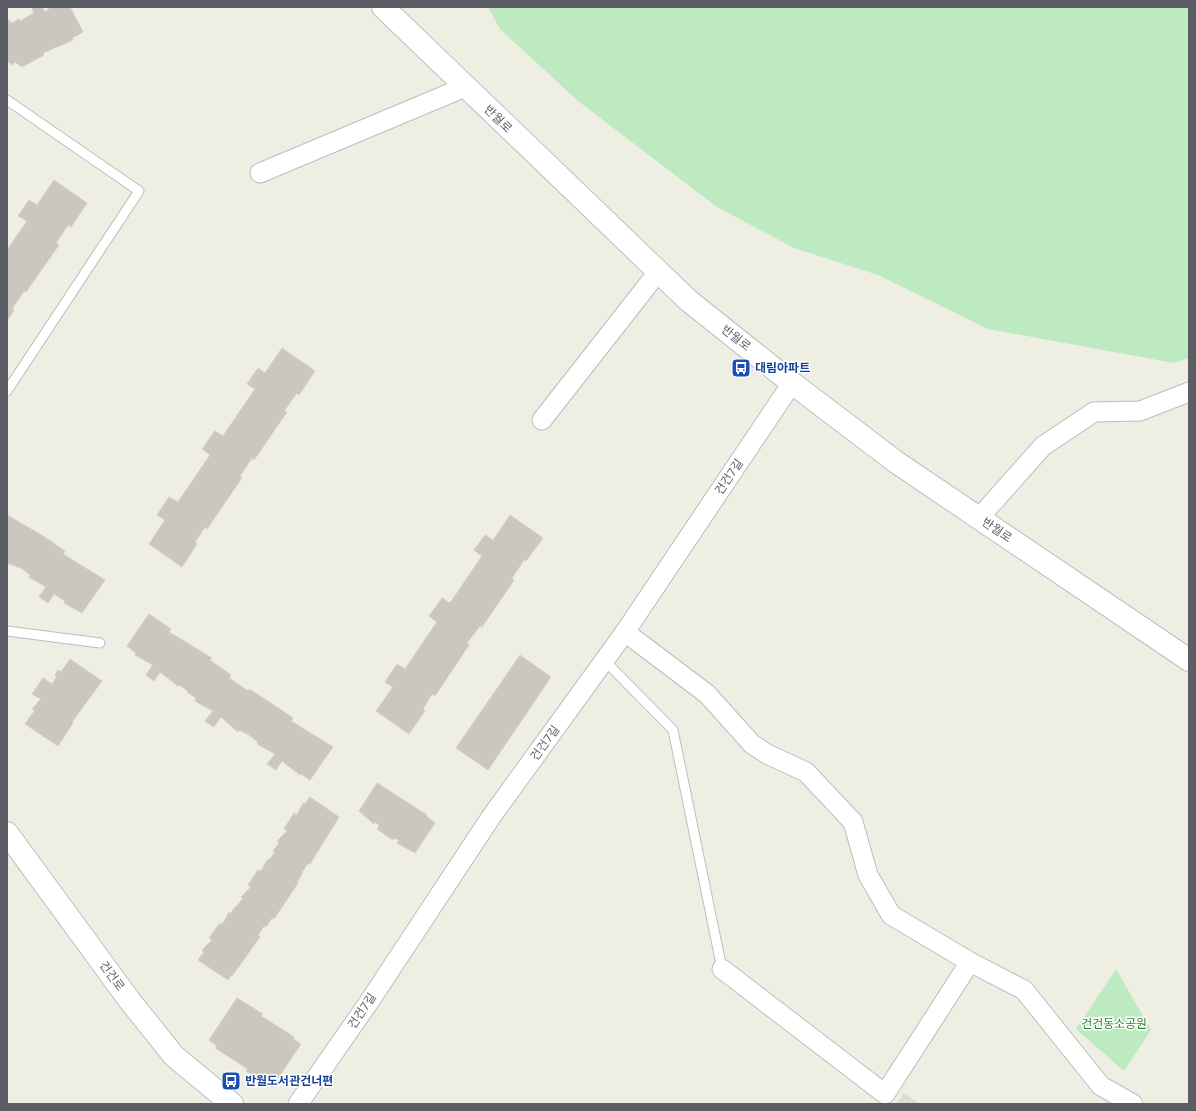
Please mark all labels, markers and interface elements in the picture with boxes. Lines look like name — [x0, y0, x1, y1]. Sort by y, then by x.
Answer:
street label: 반월로 — [481, 102, 515, 136]
street label: 반월로 — [719, 322, 753, 354]
bus stop icon: 대림아파트 — [730, 357, 752, 379]
place label: 대림아파트 — [755, 361, 810, 375]
street label: 건건7길 — [712, 457, 746, 497]
street label: 반월로 — [979, 515, 1015, 545]
street label: 건건7길 — [528, 723, 562, 763]
street label: 건건로 — [97, 958, 127, 994]
street label: 건건7길 — [345, 991, 379, 1031]
park label: 건건동소공원 — [1081, 1017, 1147, 1031]
bus stop icon: 반월도서관건너편 — [220, 1070, 242, 1092]
place label: 반월도서관건너편 — [245, 1074, 333, 1088]

